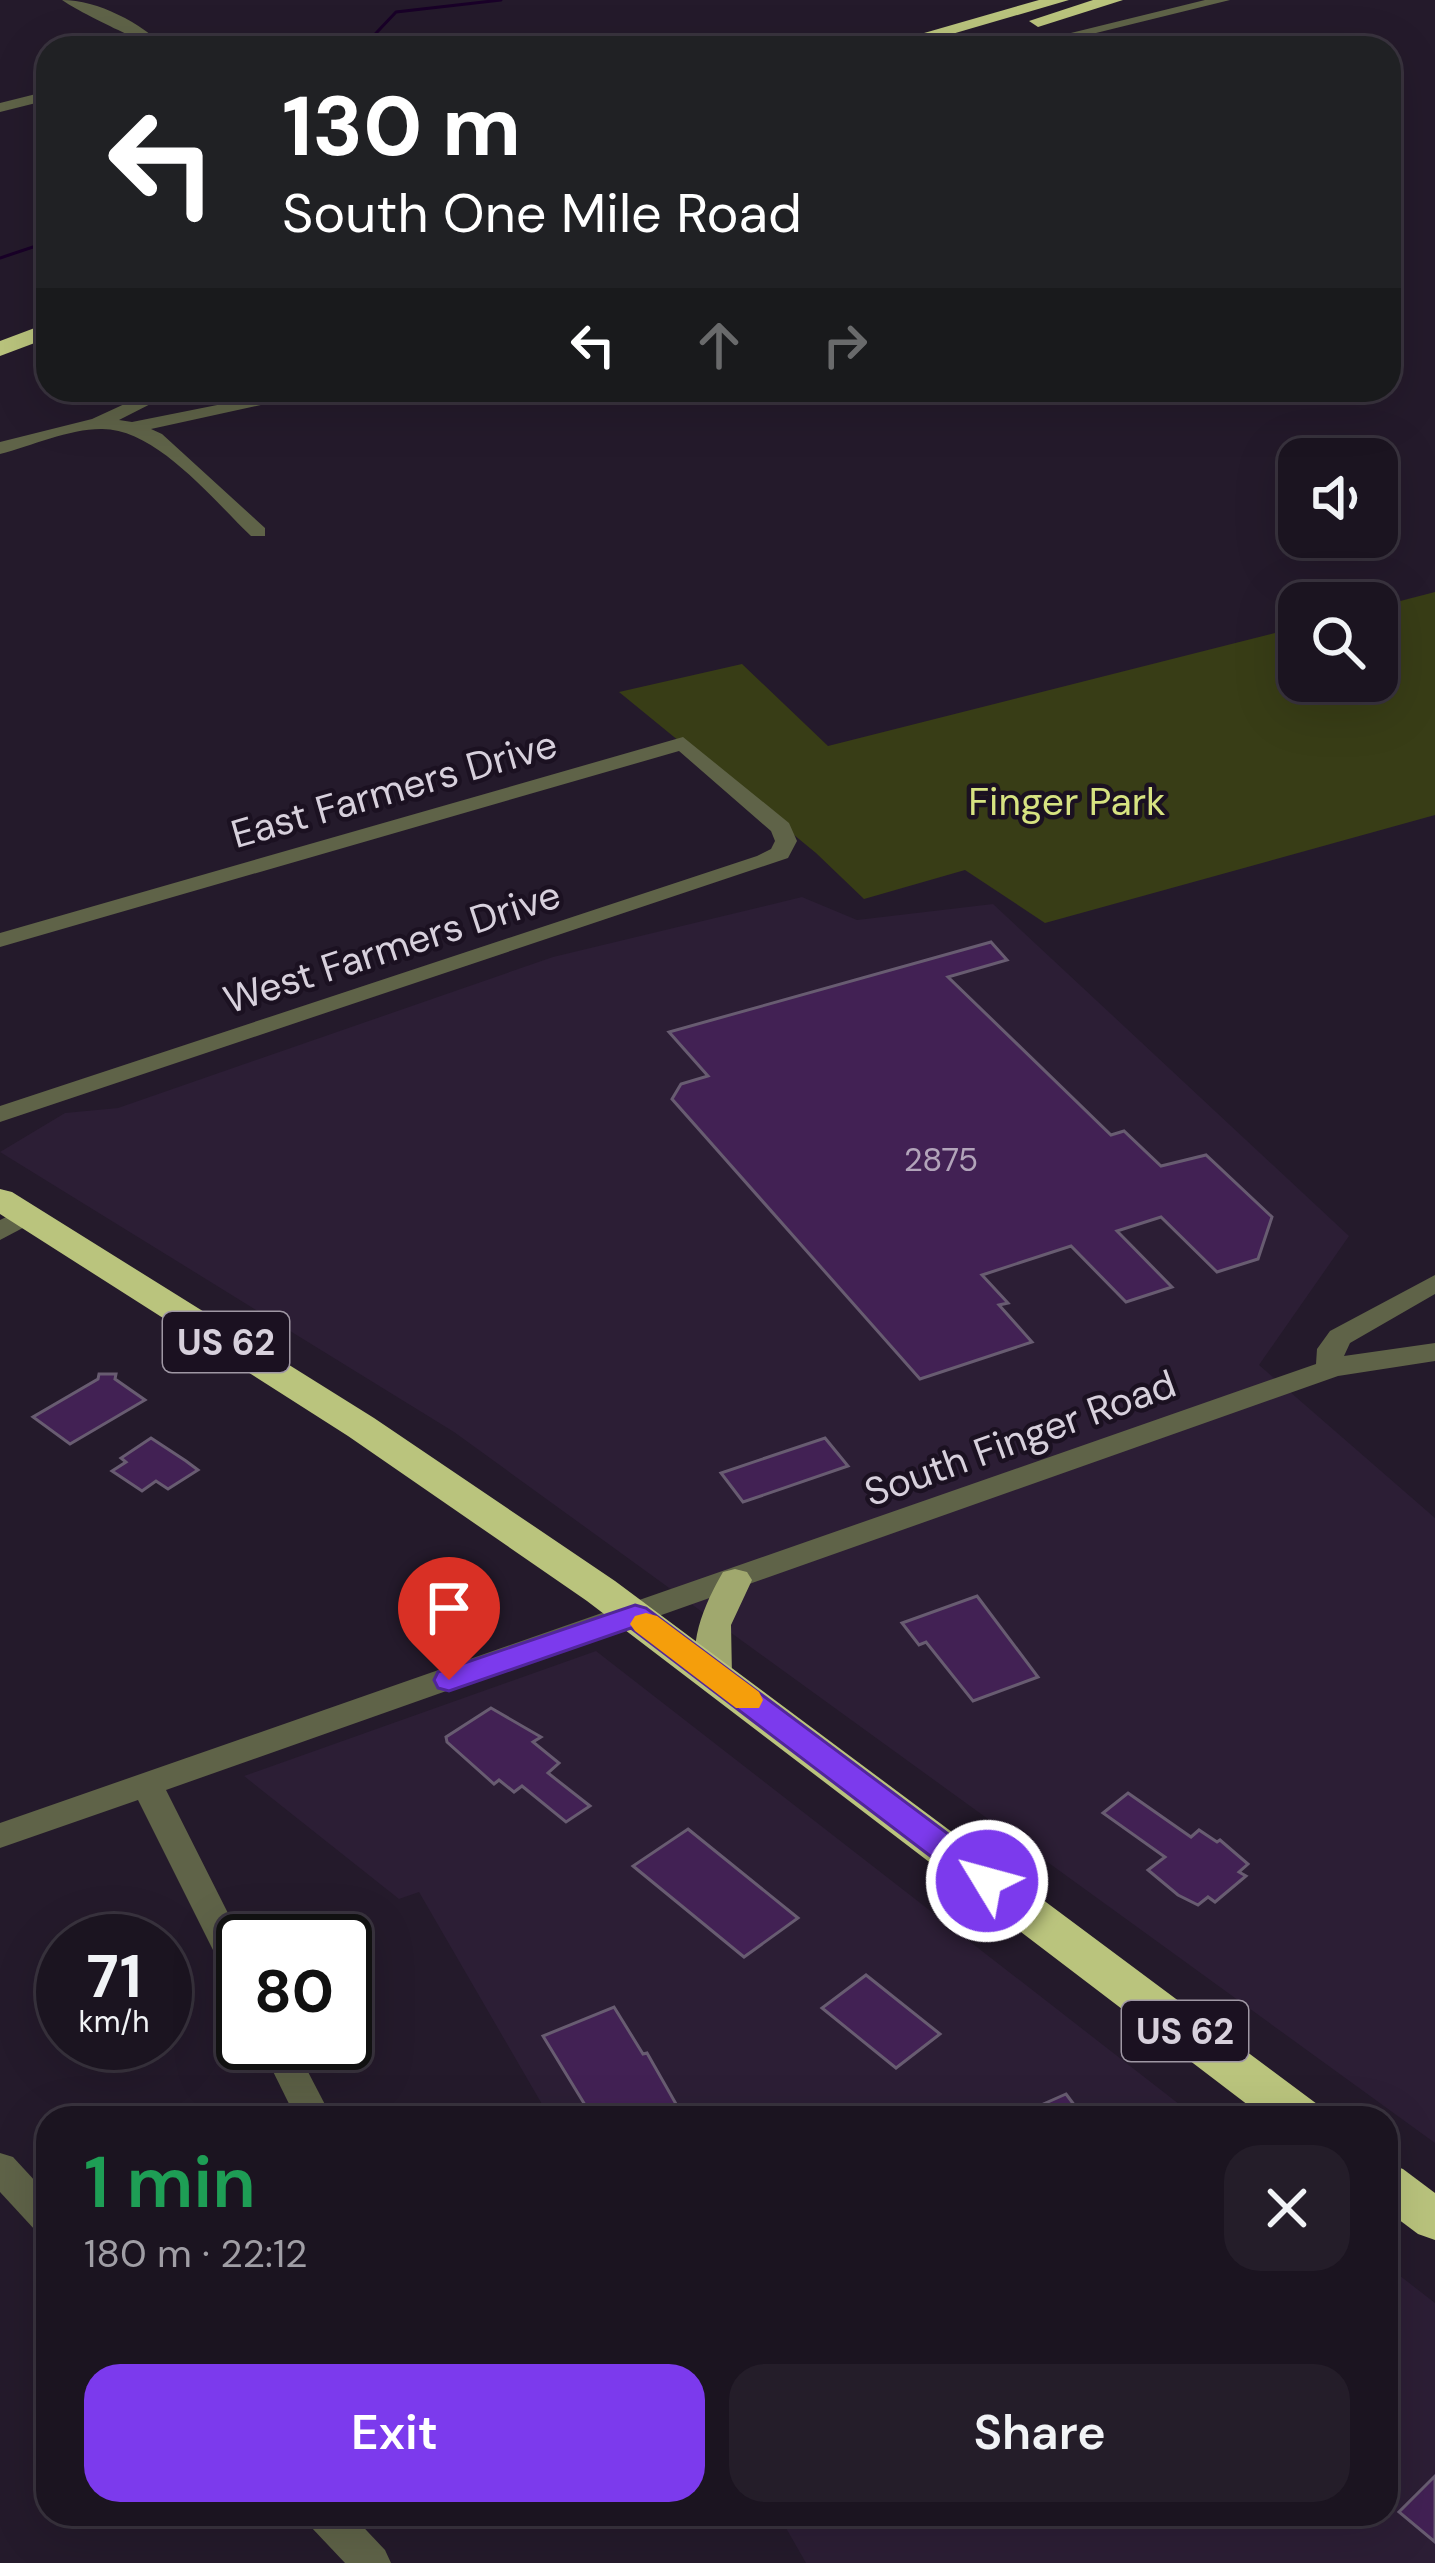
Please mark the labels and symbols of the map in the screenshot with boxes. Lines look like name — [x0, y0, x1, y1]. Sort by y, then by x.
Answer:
street label: East Farmers Drive — [225, 718, 563, 860]
park label: Finger Park — [968, 776, 1166, 827]
street label: West Farmers Drive — [217, 868, 567, 1026]
house number: 2875 — [904, 1138, 978, 1181]
road number: US 62 — [163, 1312, 289, 1372]
street label: South Finger Road — [857, 1358, 1183, 1518]
pin — [398, 1557, 500, 1680]
position arrow — [924, 1818, 1050, 1944]
speed limit sign: 80 — [216, 1914, 372, 2070]
road number: US 62 — [1122, 2001, 1248, 2061]

